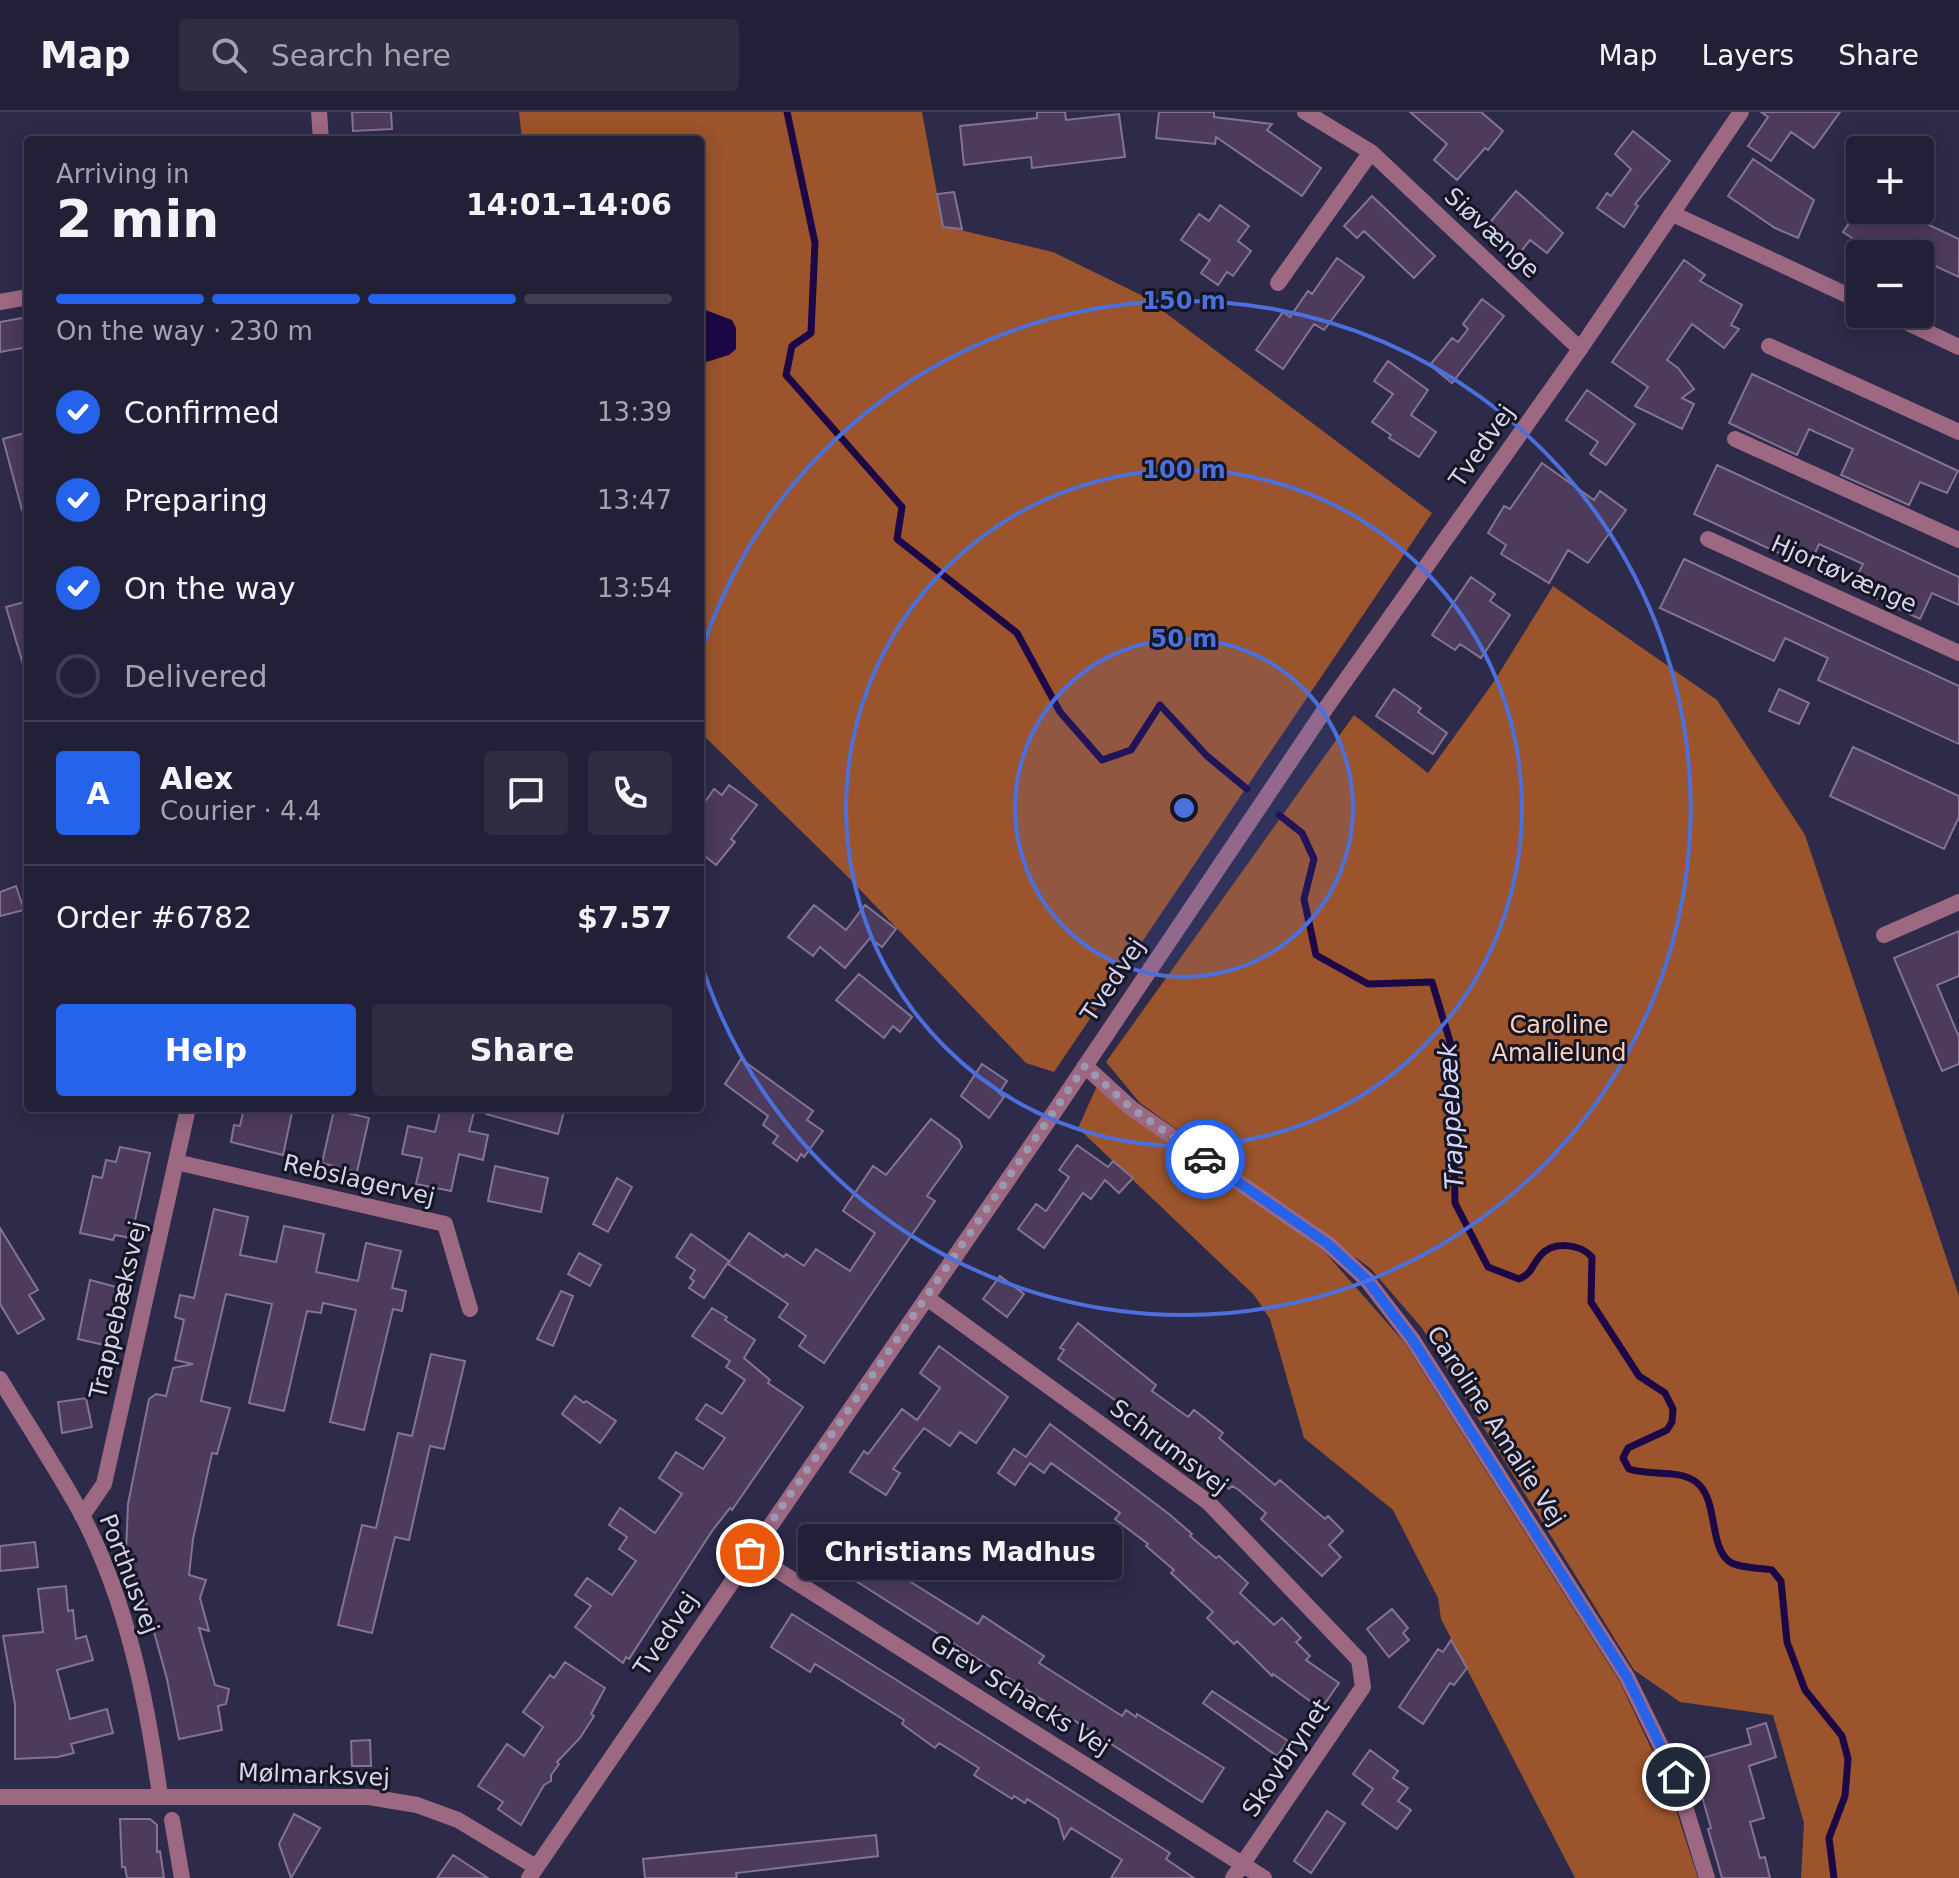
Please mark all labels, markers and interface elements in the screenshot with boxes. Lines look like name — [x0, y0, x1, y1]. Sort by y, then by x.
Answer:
search box — [179, 19, 739, 91]
text: Map — [40, 33, 131, 77]
icon: search — [207, 33, 251, 77]
text: Search here — [271, 38, 451, 73]
text: Map — [1598, 39, 1658, 72]
text: Layers — [1702, 39, 1794, 72]
text: Share — [1838, 39, 1919, 72]
map controls — [1846, 136, 1934, 328]
button: + — [1846, 136, 1934, 224]
text: Arriving in — [56, 159, 190, 189]
street label: Siøvænge — [1439, 182, 1545, 284]
text: 14:01–14:06 — [466, 187, 672, 222]
text: 2 min — [56, 189, 219, 249]
button: − — [1846, 240, 1934, 328]
text: 150 m — [1142, 287, 1226, 315]
text: On the way · 230 m — [56, 316, 313, 346]
icon: check — [56, 390, 100, 434]
text: Confirmed — [124, 395, 280, 430]
text: 13:39 — [597, 397, 672, 427]
street label: Tvedvej — [1443, 399, 1521, 494]
text: 100 m — [1142, 456, 1226, 484]
icon: check — [56, 478, 100, 522]
text: Preparing — [124, 483, 268, 518]
text: 13:47 — [597, 485, 672, 515]
street label: Hjortøvænge — [1767, 529, 1921, 619]
icon: check — [56, 566, 100, 610]
text: On the way — [124, 571, 296, 606]
text: 13:54 — [597, 573, 672, 603]
text: 50 m — [1151, 625, 1217, 653]
text: Delivered — [124, 659, 268, 694]
button: chat — [484, 751, 568, 835]
button: phone — [588, 751, 672, 835]
text: Alex — [160, 761, 233, 796]
text: A — [86, 776, 110, 811]
centre of rings — [1170, 794, 1198, 822]
text: Courier · 4.4 — [160, 796, 321, 826]
text: Order #6782 — [56, 900, 252, 935]
text: $7.57 — [577, 900, 672, 935]
street label: Tvedvej — [1074, 933, 1151, 1028]
button: Help — [56, 1004, 356, 1096]
button: Share — [372, 1004, 672, 1096]
park label: Caroline Amalielund — [1492, 1011, 1626, 1067]
water label: Trappebæk — [1432, 1041, 1470, 1190]
courier — [1165, 1119, 1245, 1199]
icon: car — [1183, 1137, 1227, 1181]
street label: Rebslagervej — [280, 1149, 438, 1211]
street label: Trappebæksvej — [84, 1218, 152, 1403]
street label: Caroline Amalie Vej — [1421, 1321, 1571, 1531]
street label: Schrumsvej — [1105, 1394, 1233, 1500]
street label: Porthusvej — [93, 1510, 165, 1638]
pin — [716, 1519, 784, 1587]
callout: Christians Madhus — [798, 1525, 1122, 1581]
icon: bag — [728, 1531, 772, 1575]
text: Christians Madhus — [824, 1537, 1096, 1567]
street label: Tvedvej — [627, 1587, 704, 1682]
street label: Grev Schacks Vej — [925, 1629, 1115, 1761]
street label: Skovbrynet — [1236, 1694, 1336, 1822]
pin — [1642, 1743, 1710, 1811]
icon: home — [1654, 1755, 1698, 1799]
street label: Mølmarksvej — [238, 1758, 390, 1792]

